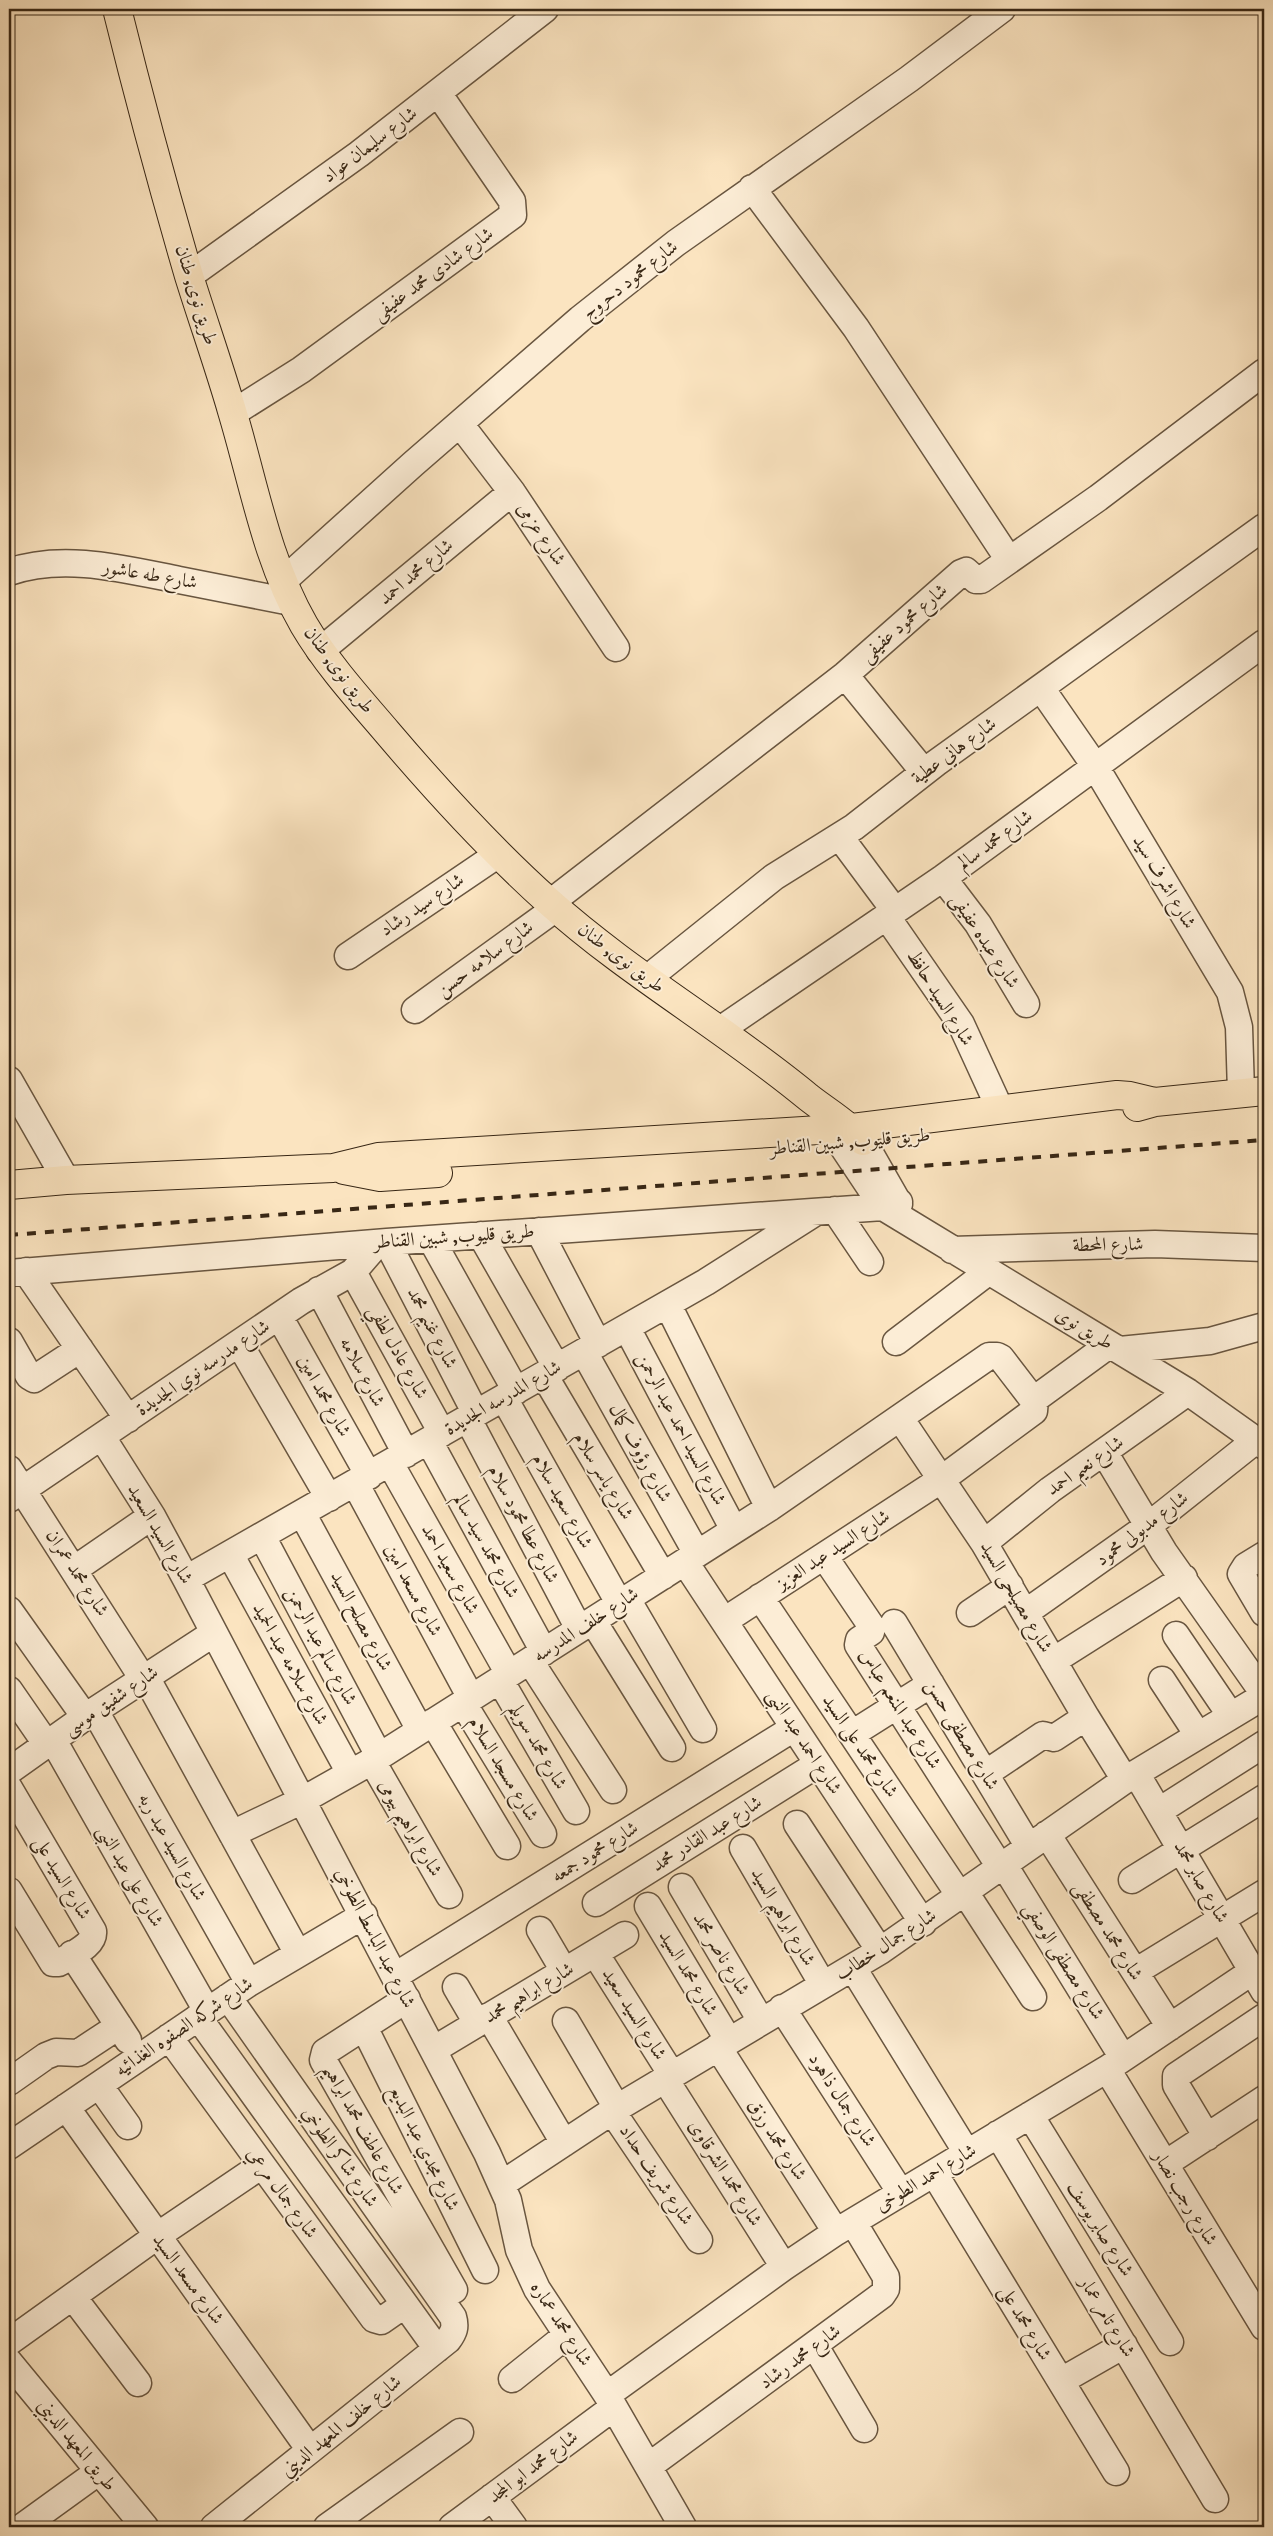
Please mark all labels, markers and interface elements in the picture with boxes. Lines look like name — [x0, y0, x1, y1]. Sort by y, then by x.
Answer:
street label: شارع سليمان عواد — [318, 102, 424, 190]
street label: شارع شادى محمد عفيفى — [368, 222, 500, 328]
street label: شارع محمود دحروج — [577, 235, 686, 329]
street label: طريق نوى, طنان — [170, 242, 222, 348]
street label: شارع عزمى — [509, 498, 571, 572]
street label: شارع محمد احمد — [374, 534, 460, 612]
street label: شارع طه عاشور — [98, 555, 199, 598]
street label: شارع محمود عفيفى — [856, 579, 954, 669]
street label: طريق نوى, طنان — [299, 622, 379, 718]
street label: شارع هاني عطية — [907, 712, 1003, 792]
street label: شارع محمد سالم — [953, 805, 1039, 878]
street label: شارع اشرف سيد — [1124, 831, 1201, 935]
street label: شارع سيد رشاد — [375, 868, 470, 944]
street label: شارع عبده عفيفى — [943, 889, 1024, 995]
street label: شارع سلامه حسن — [432, 916, 540, 1004]
street label: طريق نوى, طنان — [573, 918, 669, 998]
street label: شارع السيد حافظ — [899, 946, 979, 1052]
street label: طريق قليوب, شبين القناطر — [767, 1124, 931, 1161]
street label: طريق قليوب, شبين القناطر — [371, 1220, 535, 1254]
street label: شارع المحطة — [1072, 1233, 1144, 1260]
street label: شارع غنيم محمد — [395, 1283, 462, 1376]
street label: شارع عادل لطفي — [358, 1301, 433, 1406]
street label: طريق نوى — [1051, 1303, 1117, 1355]
street label: شارع مدرسه نوي الجديدة — [132, 1315, 276, 1424]
street label: شارع سلامه — [331, 1333, 390, 1412]
street label: شارع السيد احمد عبد الرحمن — [628, 1349, 731, 1511]
street label: شارع محمد امين — [290, 1351, 356, 1442]
street label: شارع المدرسه الجديدة — [441, 1355, 567, 1443]
street label: شارع رؤوف كمال — [601, 1400, 677, 1508]
street label: شارع ياسر سلام — [564, 1428, 638, 1526]
street label: شارع نعيم احمد — [1042, 1431, 1132, 1507]
street label: شارع سعيد سلام — [523, 1450, 598, 1554]
street label: شارع عطا محمود سلام — [479, 1461, 564, 1589]
street label: شارع السيد السعيد — [120, 1480, 198, 1590]
street label: شارع مدبولى محمود — [1091, 1487, 1195, 1574]
street label: شارع محمد سيد سالم — [444, 1490, 524, 1604]
street label: شارع السيد عبد العزيز — [770, 1505, 896, 1599]
street label: شارع سعيد احمد — [413, 1520, 484, 1620]
street label: شارع محمد عمران — [38, 1525, 114, 1622]
street label: شارع مصيلحى السيد — [972, 1537, 1057, 1658]
street label: شارع مسعد امين — [376, 1540, 447, 1641]
street label: شارع مصلح السيد — [321, 1567, 397, 1677]
street label: شارع خلف المدرسه — [529, 1582, 645, 1670]
street label: شارع سالم عبد الرحمن — [277, 1583, 362, 1711]
street label: شارع سلامه عبد الحميد — [244, 1599, 333, 1731]
street label: شارع عبد المنعم عباس — [849, 1645, 946, 1776]
street label: شارع شفيق موسى — [59, 1661, 165, 1744]
street label: شارع مصطفى حسن — [917, 1676, 1004, 1796]
street label: شارع احمد عبد النبى — [759, 1685, 847, 1801]
street label: شارع محمد على السيد — [814, 1690, 903, 1804]
street label: شارع محمد سويلم — [498, 1699, 572, 1797]
street label: شارع مسجد السلام — [459, 1712, 543, 1828]
street label: شارع ابراهيم بيومى — [367, 1775, 447, 1884]
street label: شارع السيد عبد ربه — [130, 1789, 211, 1906]
street label: شارع عبد القادر محمد — [648, 1791, 768, 1880]
street label: شارع محمود جمعه — [547, 1816, 644, 1890]
street label: شارع على عبد النبى — [89, 1821, 168, 1933]
street label: شارع السيد على — [26, 1832, 96, 1925]
street label: شارع صابر محمد — [1166, 1837, 1234, 1928]
street label: شارع عبد الباسط الطوخي — [327, 1864, 420, 2013]
street label: شارع ابراهيم السيد — [740, 1864, 820, 1974]
street label: شارع محمد مصطفى — [1066, 1877, 1148, 1986]
street label: شارع مصطفى الوصفي — [1014, 1898, 1109, 2027]
street label: شارع جمال خطاب — [831, 1904, 942, 1989]
street label: شارع ناصر محمد — [685, 1908, 755, 2001]
street label: شارع محمد السيد — [651, 1926, 723, 2022]
street label: شارع ابراهيم محمد — [480, 1957, 582, 2035]
street label: شارع السيد سعيد — [594, 1964, 671, 2066]
street label: شارع شركه الصفوه الغذائيه — [110, 1972, 259, 2084]
street label: شارع جمال ذاهود — [801, 2049, 881, 2153]
street label: شارع عاطف محمد ابراهيم — [311, 2060, 408, 2202]
street label: شارع مجدي عبد البديع — [379, 2081, 464, 2217]
street label: شارع محمد رزق — [740, 2095, 812, 2187]
street label: شارع شاكر الطوخي — [294, 2102, 383, 2213]
street label: شارع محمد الشرقاوى — [681, 2116, 767, 2232]
street label: شارع شريف حداد — [611, 2120, 698, 2231]
street label: شارع احمد الطوخى — [872, 2139, 982, 2220]
street label: شارع جمال مرعي — [239, 2143, 323, 2245]
street label: شارع رجب نصار — [1144, 2144, 1222, 2251]
street label: شارع صابر يوسف — [1059, 2177, 1138, 2282]
street label: شارع مسعد السيد — [145, 2229, 229, 2331]
street label: شارع تامر عمار — [1070, 2271, 1140, 2363]
street label: شارع محمد عماره — [523, 2277, 597, 2372]
street label: شارع محمد على — [991, 2281, 1056, 2366]
street label: شارع محمد رشاد — [755, 2320, 847, 2397]
street label: شارع خلف المعهد الديني — [276, 2370, 409, 2486]
street label: طريق المعهد الديني — [29, 2394, 121, 2499]
street label: شارع محمد ابو المجد — [483, 2425, 585, 2511]

